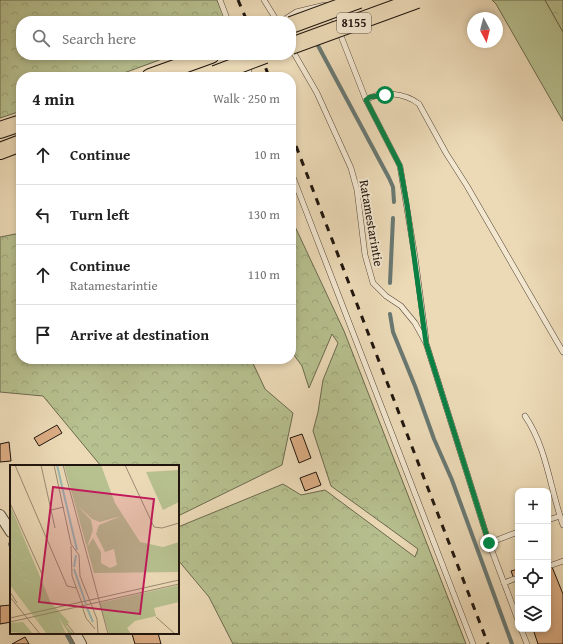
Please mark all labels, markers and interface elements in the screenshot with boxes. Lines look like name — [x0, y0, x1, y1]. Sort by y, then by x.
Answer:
north arrow — [467, 12, 503, 48]
road number: 8155 — [337, 13, 371, 33]
search box — [16, 16, 296, 60]
icon: search — [30, 27, 52, 49]
text: Search here — [62, 28, 136, 49]
text: 4 min — [32, 86, 74, 111]
route start — [376, 86, 394, 104]
text: Walk · 250 m — [213, 89, 280, 108]
icon: ahead — [32, 144, 54, 166]
text: Continue — [70, 144, 131, 165]
text: 10 m — [254, 145, 280, 164]
street label: Ratamestarintie — [355, 178, 388, 268]
icon: left — [32, 204, 54, 226]
text: Turn left — [70, 204, 129, 225]
text: 130 m — [248, 205, 280, 224]
text: Continue — [70, 255, 131, 276]
icon: ahead — [32, 264, 54, 286]
text: 110 m — [248, 265, 280, 284]
text: Ratamestarintie — [70, 276, 158, 295]
icon: arrive — [32, 324, 54, 346]
text: Arrive at destination — [70, 324, 209, 345]
inset map — [10, 465, 179, 634]
map controls — [515, 488, 551, 632]
button: + — [515, 488, 551, 524]
button: − — [515, 524, 551, 560]
route end — [480, 534, 498, 552]
button: locate — [515, 560, 551, 596]
button: layers — [515, 596, 551, 632]

